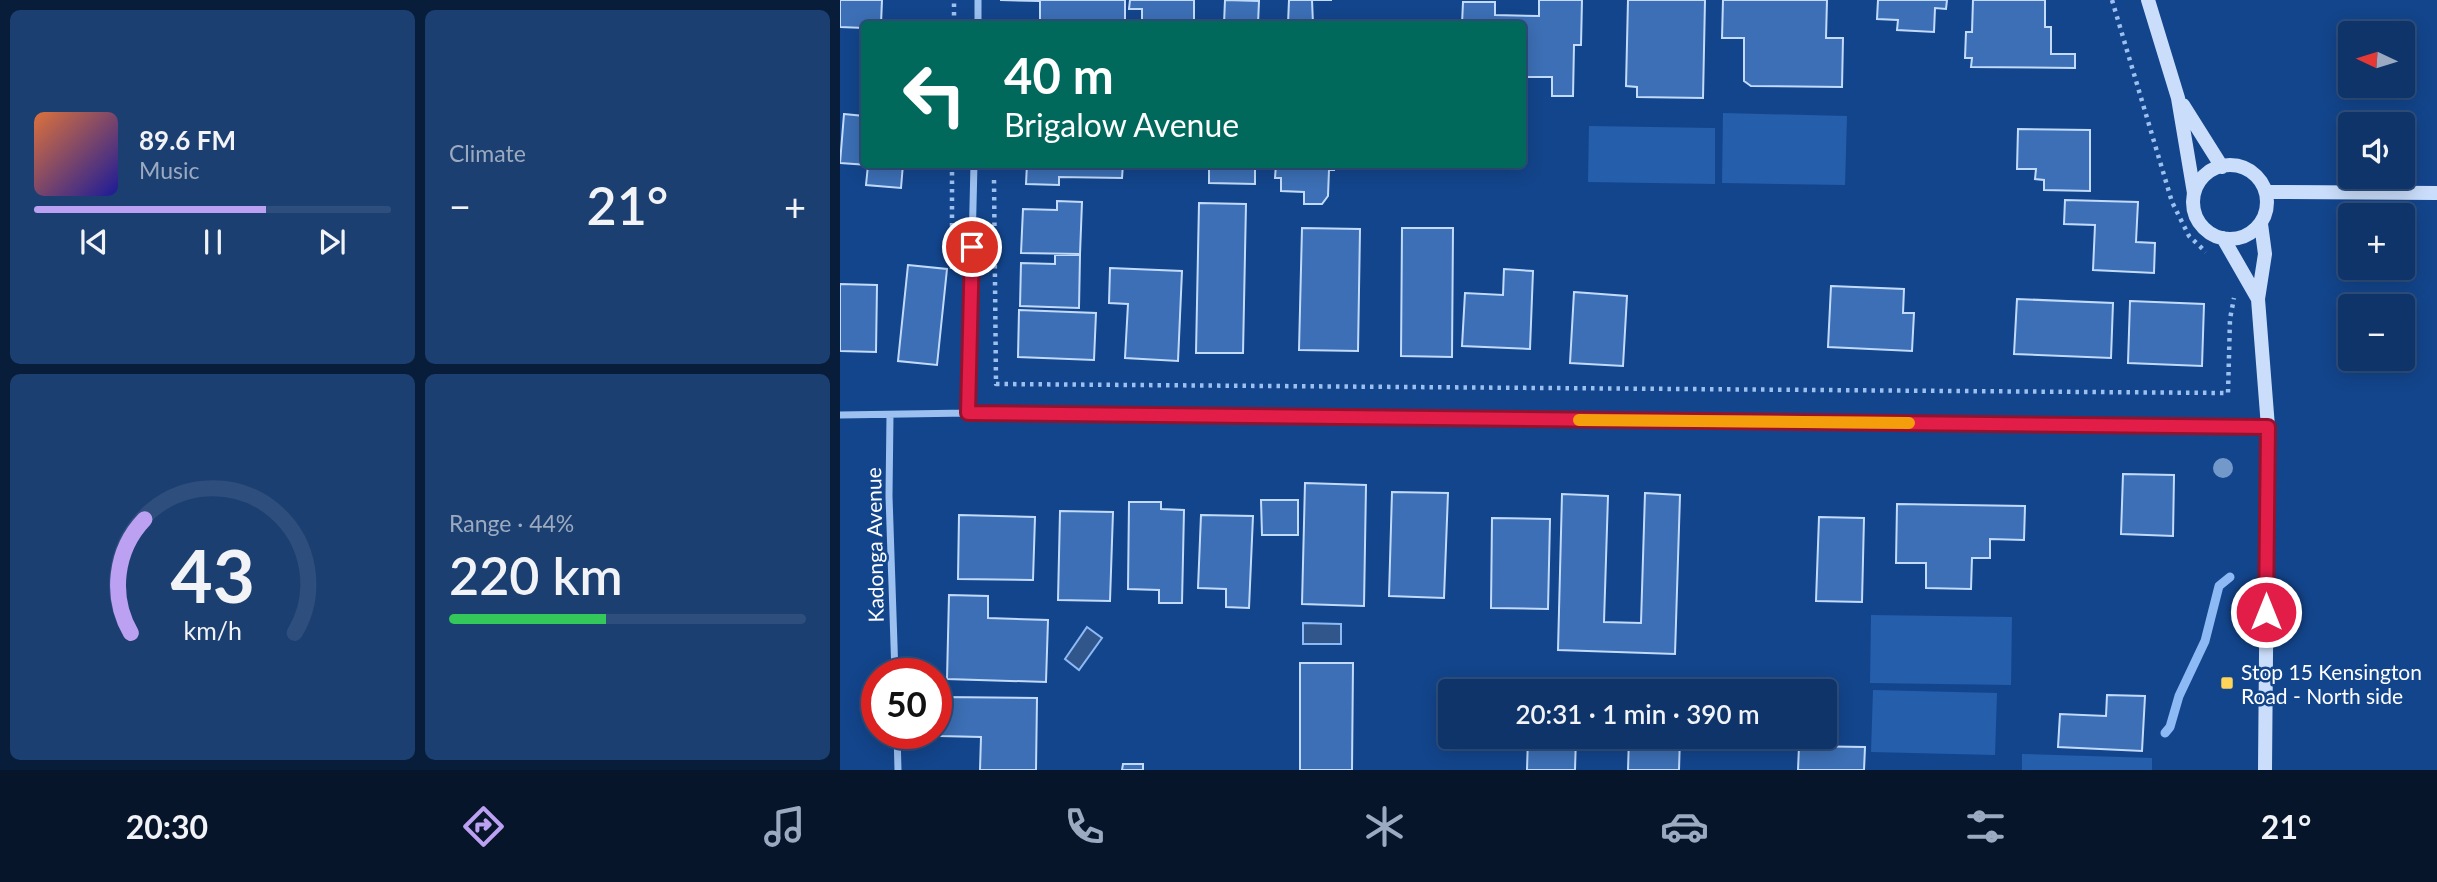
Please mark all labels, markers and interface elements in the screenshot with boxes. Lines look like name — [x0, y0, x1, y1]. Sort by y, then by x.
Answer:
north arrow — [2338, 21, 2415, 98]
map controls — [2338, 21, 2415, 371]
text: 40 m — [1004, 46, 1114, 104]
icon: left — [889, 49, 980, 140]
text: Brigalow Avenue — [1004, 105, 1239, 144]
button: sound — [2338, 112, 2415, 189]
text: 89.6 FM — [139, 124, 236, 156]
text: Climate — [449, 139, 526, 167]
text: Music — [139, 156, 199, 184]
text: 21° — [587, 174, 668, 236]
text: − — [449, 183, 471, 229]
text: + — [784, 183, 806, 229]
button: + — [2338, 203, 2415, 280]
pin — [942, 217, 1002, 277]
icon: previous — [75, 223, 113, 261]
icon: pause — [194, 223, 232, 261]
icon: next — [313, 223, 351, 261]
icon: arrive — [953, 228, 991, 266]
button: − — [2338, 294, 2415, 371]
street label: Kadonga Avenue — [860, 467, 888, 623]
text: Range · 44% — [449, 509, 574, 537]
text: 43 — [170, 531, 255, 619]
text: 220 km — [449, 544, 623, 606]
position arrow — [2229, 575, 2303, 649]
text: km/h — [183, 615, 242, 645]
speed limit sign: 50 — [861, 658, 952, 749]
place label: Stop 15 Kensington Road - North side — [2241, 659, 2422, 708]
marker: Stop 15 Kensington Road - North side — [2219, 675, 2235, 691]
text: 20:31 · 1 min · 390 m — [1515, 698, 1760, 730]
icon: directions — [459, 802, 508, 851]
icon: music — [760, 802, 809, 851]
icon: phone — [1060, 802, 1109, 851]
icon: climate — [1360, 802, 1409, 851]
icon: car — [1660, 802, 1709, 851]
icon: filters — [1961, 802, 2010, 851]
text: 20:30 — [126, 807, 208, 846]
text: 21° — [2261, 807, 2311, 846]

